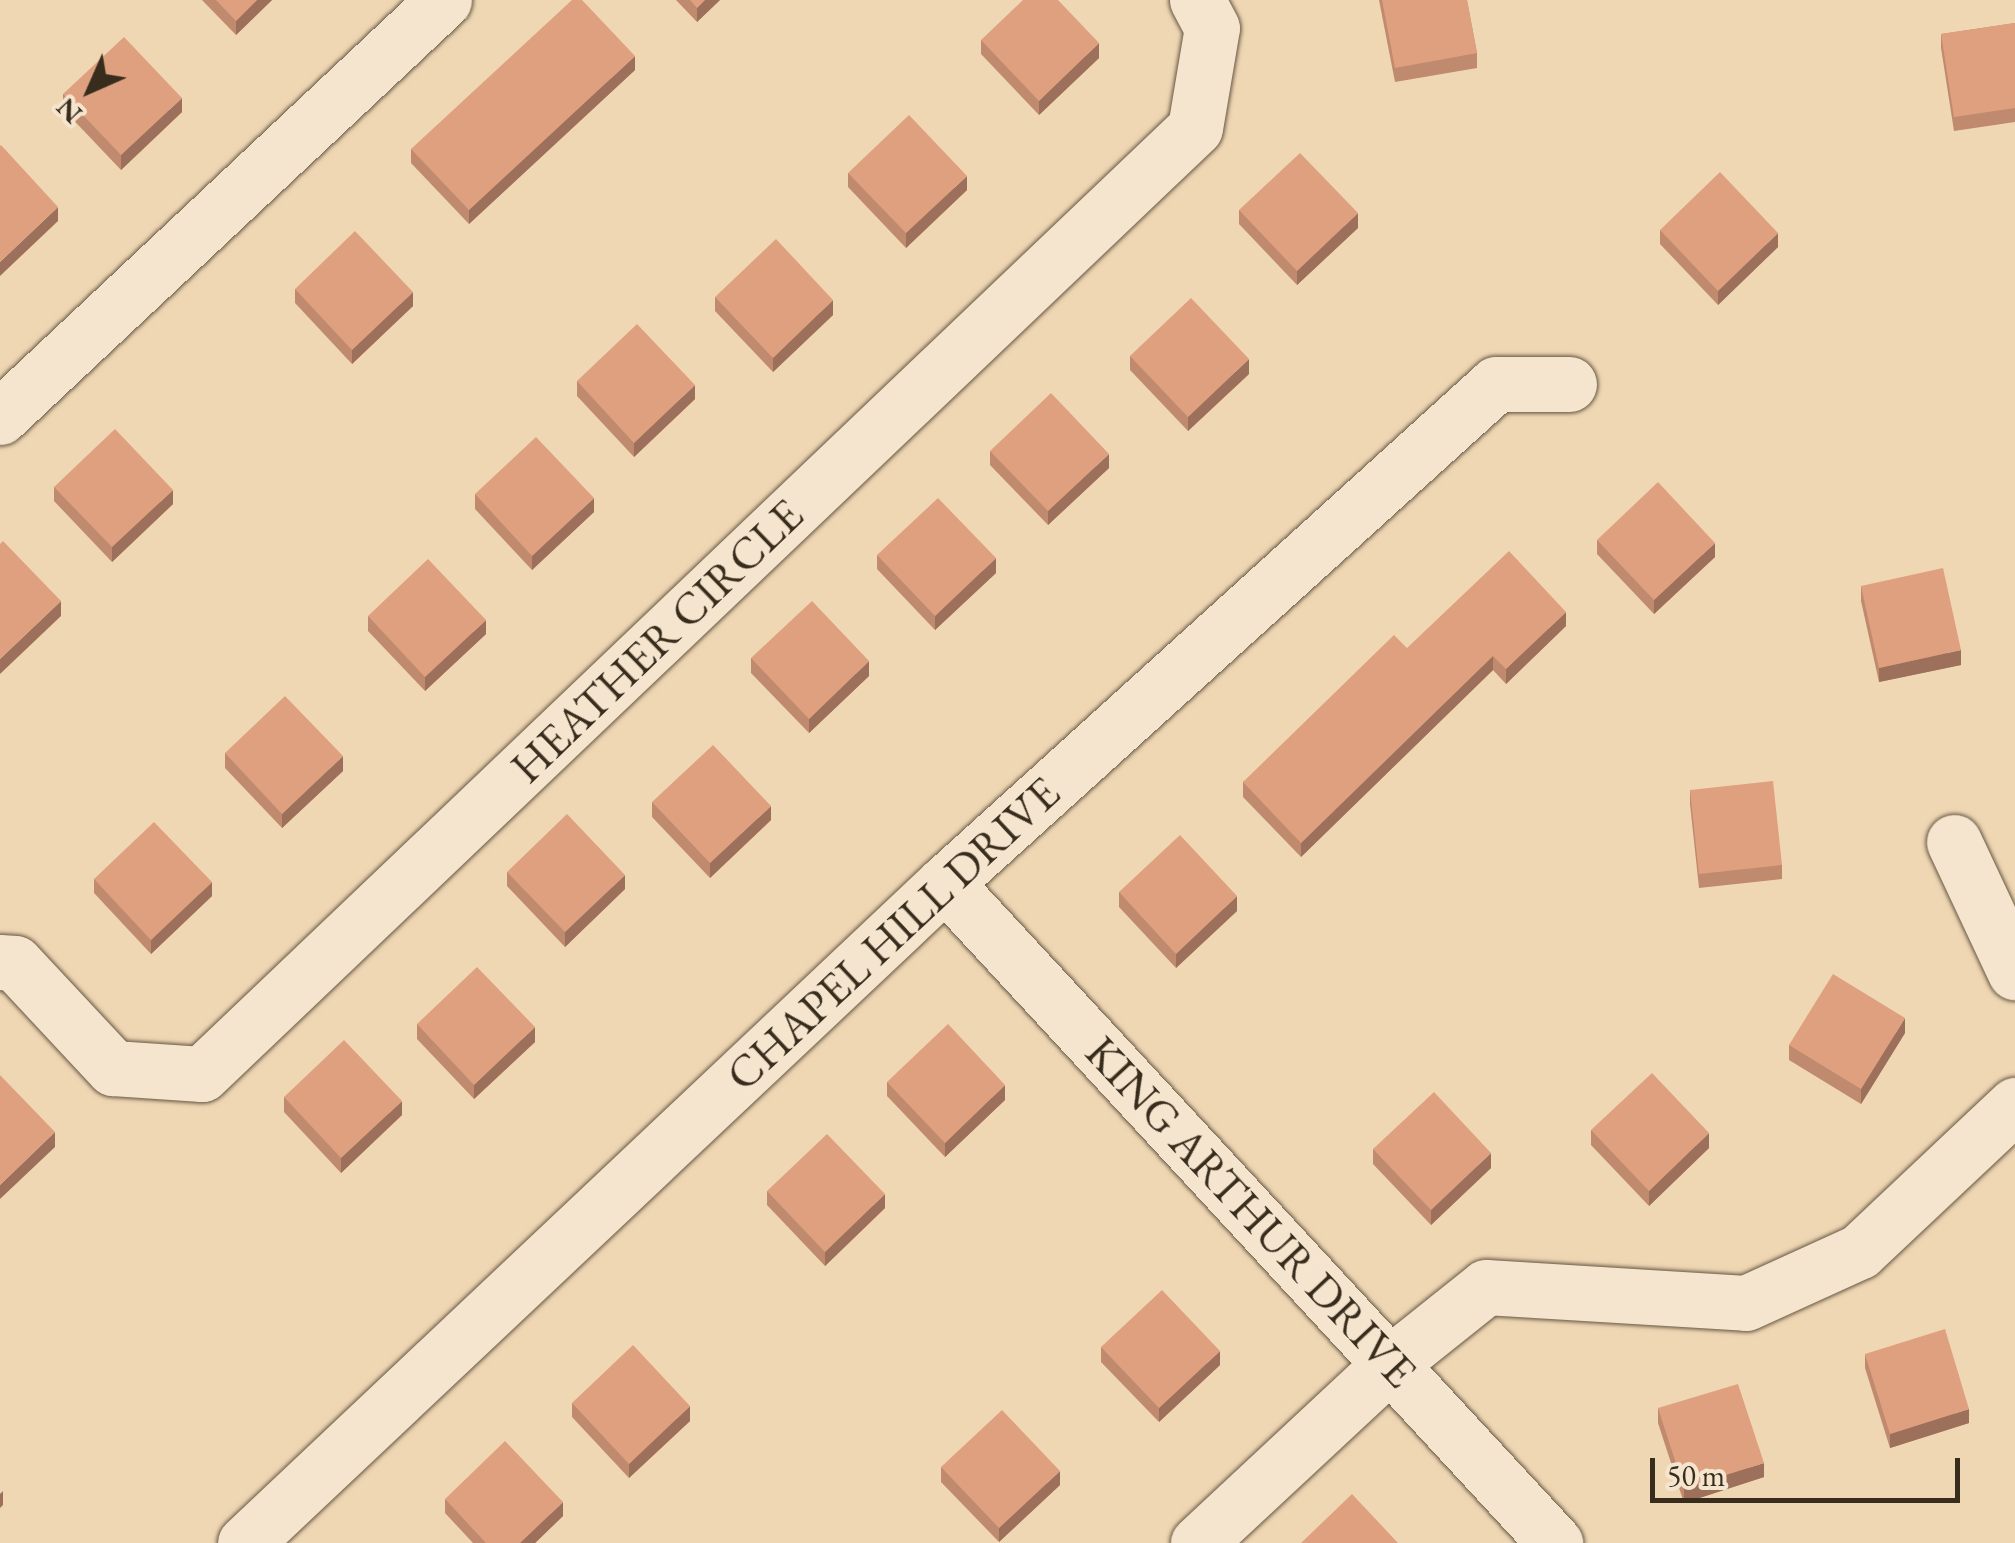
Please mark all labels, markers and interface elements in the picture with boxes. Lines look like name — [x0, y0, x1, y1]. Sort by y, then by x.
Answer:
north arrow — [40, 40, 140, 140]
text: N — [48, 90, 90, 132]
street label: HEATHER CIRCLE — [500, 488, 814, 794]
street label: CHAPEL HILL DRIVE — [715, 766, 1071, 1102]
street label: KING ARTHUR DRIVE — [1074, 1025, 1428, 1399]
scale bar — [1655, 1438, 1965, 1500]
text: 50 m — [1667, 1456, 1725, 1495]

